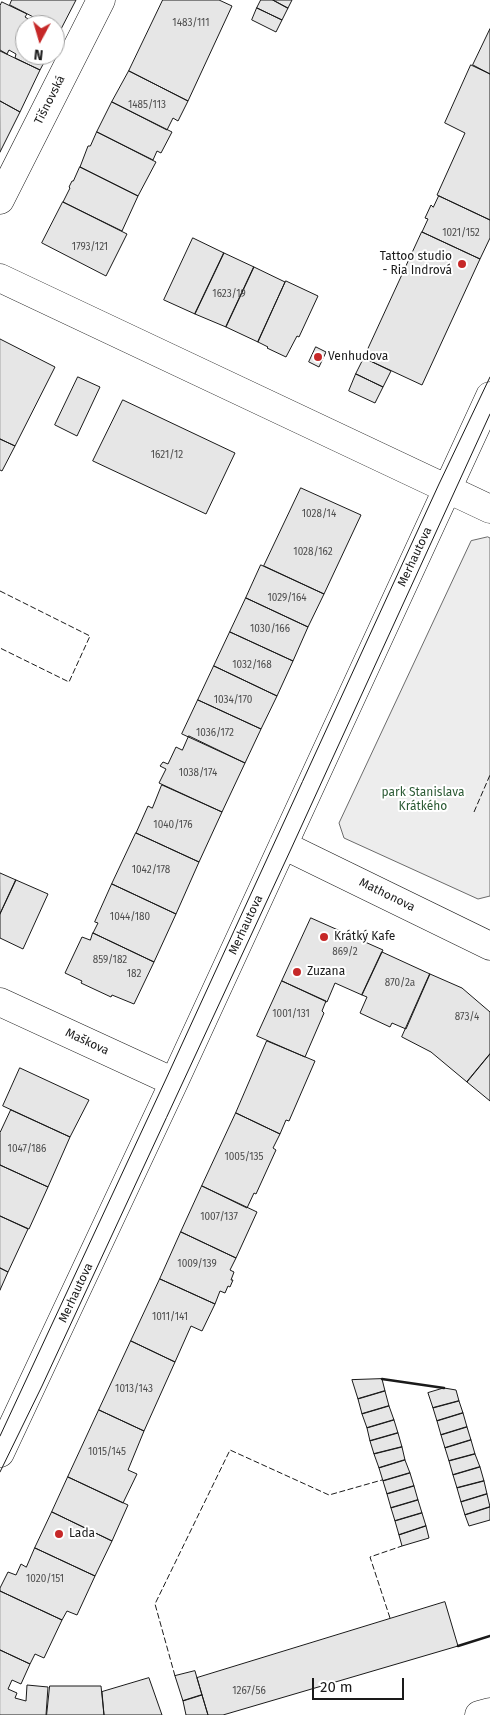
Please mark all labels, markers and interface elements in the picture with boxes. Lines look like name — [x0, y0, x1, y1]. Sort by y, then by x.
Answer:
north arrow — [15, 15, 65, 65]
house number: 1483/111 — [172, 17, 210, 29]
text: N — [33, 45, 44, 63]
street label: Tišnovská — [32, 73, 68, 127]
house number: 1485/113 — [128, 99, 166, 111]
house number: 1021/152 — [442, 227, 480, 239]
house number: 1793/121 — [72, 241, 108, 253]
place label: Tattoo studio - Ria Indrová — [380, 250, 452, 278]
marker: Tattoo studio - Ria Indrová — [456, 258, 468, 270]
house number: 1623/19 — [212, 288, 246, 300]
place label: Venhudova — [328, 350, 388, 364]
marker: Venhudova — [312, 351, 324, 363]
house number: 1621/12 — [151, 449, 183, 461]
house number: 1028/14 — [302, 508, 336, 520]
street label: Merhautova — [395, 525, 435, 589]
house number: 1028/162 — [293, 546, 333, 558]
house number: 1029/164 — [267, 592, 307, 604]
house number: 1030/166 — [250, 623, 290, 635]
house number: 1032/168 — [232, 659, 272, 671]
house number: 1034/170 — [214, 694, 252, 706]
house number: 1036/172 — [196, 727, 234, 739]
house number: 1038/174 — [179, 767, 217, 779]
park label: park Stanislava Krátkého — [382, 786, 464, 814]
house number: 1040/176 — [153, 819, 193, 831]
house number: 1042/178 — [132, 864, 170, 876]
street label: Mathonova — [357, 875, 417, 915]
street label: Merhautova — [226, 893, 266, 957]
house number: 1044/180 — [110, 911, 150, 923]
place label: Krátký Kafe — [334, 930, 395, 944]
marker: Krátký Kafe — [318, 931, 330, 943]
house number: 869/2 — [332, 946, 358, 958]
house number: 859/182 — [93, 954, 127, 966]
place label: Zuzana — [307, 965, 345, 979]
marker: Zuzana — [291, 966, 303, 978]
house number: 182 — [127, 968, 141, 980]
house number: 870/2a — [385, 977, 415, 989]
house number: 1001/131 — [272, 1008, 310, 1020]
house number: 873/4 — [455, 1011, 479, 1023]
street label: Maškova — [63, 1026, 111, 1058]
house number: 1047/186 — [8, 1143, 46, 1155]
house number: 1005/135 — [224, 1151, 264, 1163]
house number: 1007/137 — [200, 1211, 238, 1223]
house number: 1009/139 — [177, 1258, 217, 1270]
street label: Merhautova — [56, 1261, 96, 1325]
house number: 1011/141 — [152, 1311, 188, 1323]
house number: 1013/143 — [115, 1383, 153, 1395]
house number: 1015/145 — [88, 1446, 126, 1458]
place label: Lada — [69, 1527, 95, 1541]
marker: Lada — [53, 1528, 65, 1540]
house number: 1020/151 — [26, 1573, 64, 1585]
scale bar — [315, 1668, 408, 1700]
text: 20 m — [320, 1678, 353, 1696]
house number: 1267/56 — [232, 1685, 266, 1697]

